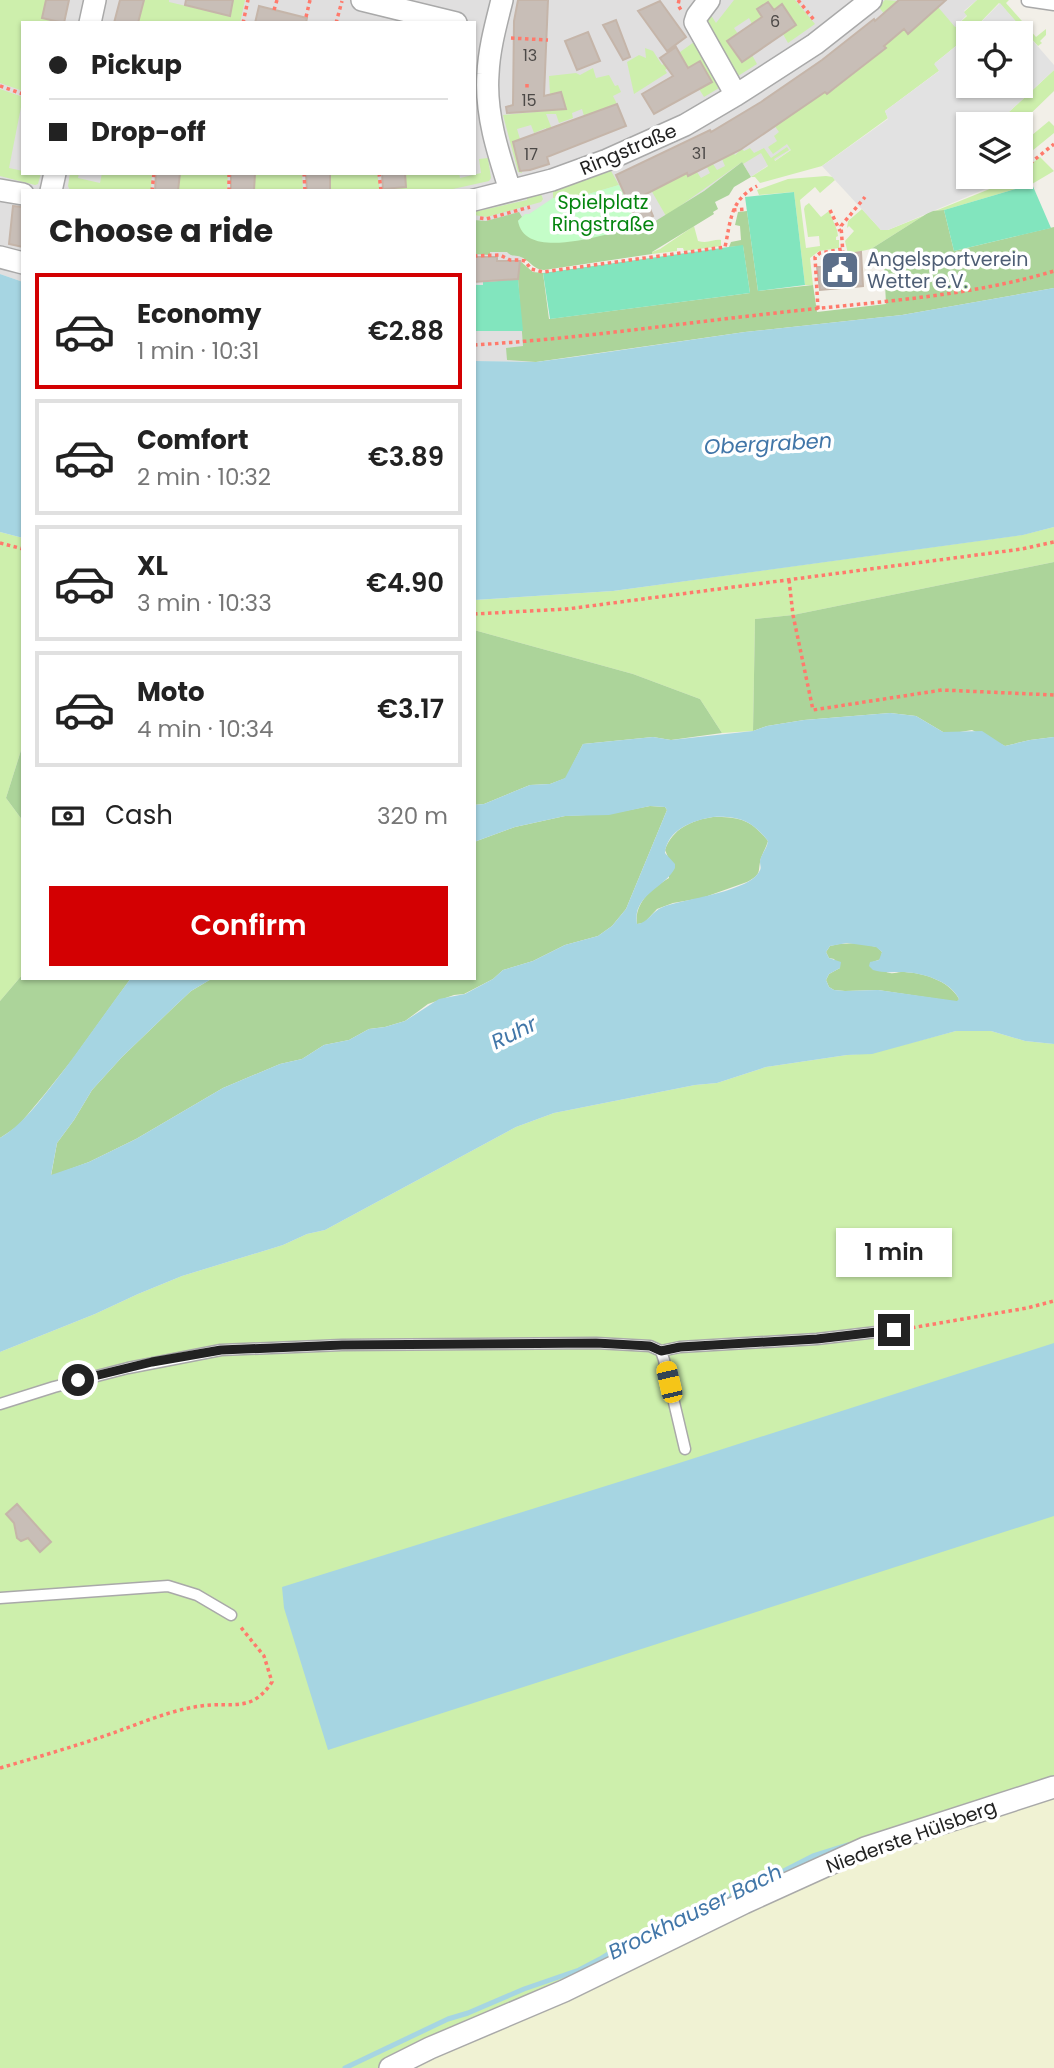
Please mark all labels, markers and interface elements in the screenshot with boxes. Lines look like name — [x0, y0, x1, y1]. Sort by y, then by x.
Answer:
house number: 6 — [770, 10, 780, 33]
map controls — [956, 21, 1033, 189]
button: locate — [956, 21, 1033, 98]
house number: 13 — [523, 44, 537, 67]
text: Pickup — [91, 47, 182, 83]
house number: 15 — [521, 89, 537, 112]
button: layers — [956, 112, 1033, 189]
text: Drop-off — [91, 114, 206, 150]
street label: Ringstraße — [576, 117, 681, 182]
house number: 31 — [692, 142, 706, 165]
house number: 17 — [524, 143, 538, 166]
park label: Spielplatz Ringstraße — [552, 189, 654, 238]
text: Choose a ride — [49, 208, 273, 253]
place label: Angelsportverein Wetter e.V. — [867, 246, 1028, 295]
public building icon: Angelsportverein Wetter e.V. — [819, 249, 861, 291]
text: Economy — [137, 296, 261, 332]
icon: car — [53, 300, 116, 363]
text: €2.88 — [368, 313, 444, 349]
text: 1 min · 10:31 — [137, 335, 259, 367]
text: Comfort — [137, 422, 249, 458]
icon: car — [53, 426, 116, 489]
water label: Obergraben — [703, 426, 833, 461]
text: €3.89 — [368, 439, 444, 475]
text: 2 min · 10:32 — [137, 461, 271, 493]
text: XL — [137, 548, 168, 584]
icon: car — [53, 552, 116, 615]
text: €4.90 — [366, 565, 444, 601]
text: 3 min · 10:33 — [137, 587, 272, 619]
text: Moto — [137, 674, 205, 710]
icon: car — [53, 678, 116, 741]
text: €3.17 — [377, 691, 444, 727]
text: 4 min · 10:34 — [137, 713, 274, 745]
icon: cash — [49, 797, 87, 835]
text: Cash — [105, 797, 173, 833]
text: 320 m — [377, 800, 448, 832]
button: Confirm — [49, 886, 448, 966]
water label: Ruhr — [486, 1009, 543, 1056]
callout: 1 min — [836, 1228, 952, 1278]
text: 1 min — [864, 1236, 924, 1268]
route end — [878, 1314, 910, 1346]
car — [655, 1359, 684, 1405]
route start — [62, 1364, 94, 1396]
street label: Niederste Hülsberg — [822, 1793, 1000, 1880]
water label: Brockhauser Bach — [603, 1857, 787, 1966]

